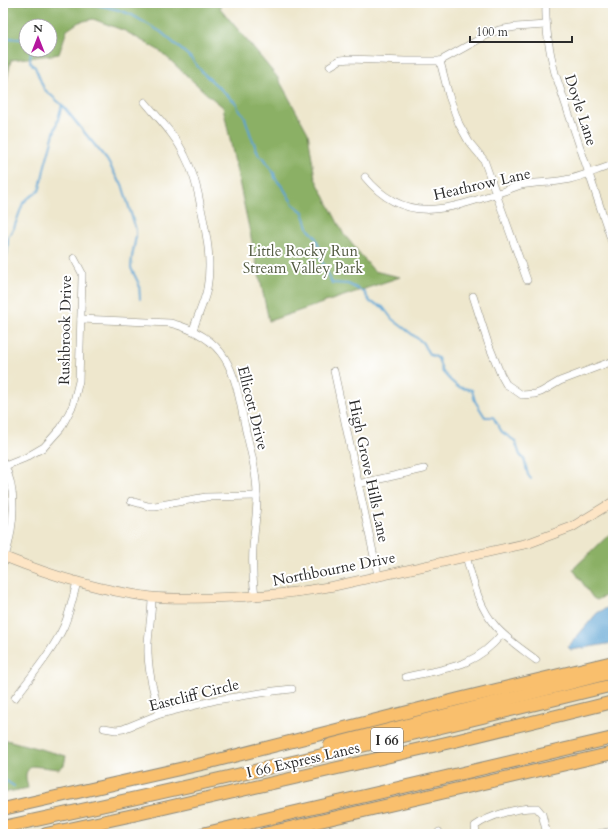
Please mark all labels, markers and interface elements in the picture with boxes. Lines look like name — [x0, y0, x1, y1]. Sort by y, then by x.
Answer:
north arrow — [18, 18, 58, 58]
scale bar — [470, 18, 572, 44]
text: N — [33, 21, 43, 36]
text: 100 m — [476, 24, 509, 40]
street label: Doyle Lane — [560, 72, 602, 148]
street label: Heathrow Lane — [431, 163, 533, 205]
park label: Little Rocky Run Stream Valley Park — [243, 241, 363, 278]
street label: Rushbrook Drive — [54, 275, 76, 385]
street label: Ellicott Drive — [233, 364, 273, 452]
street label: High Grove Hills Lane — [344, 398, 394, 544]
street label: Northbourne Drive — [271, 547, 397, 591]
street label: Eastcliff Circle — [147, 674, 241, 716]
road number: I 66 — [371, 728, 403, 752]
street label: I 66 Express Lanes — [244, 737, 362, 783]

